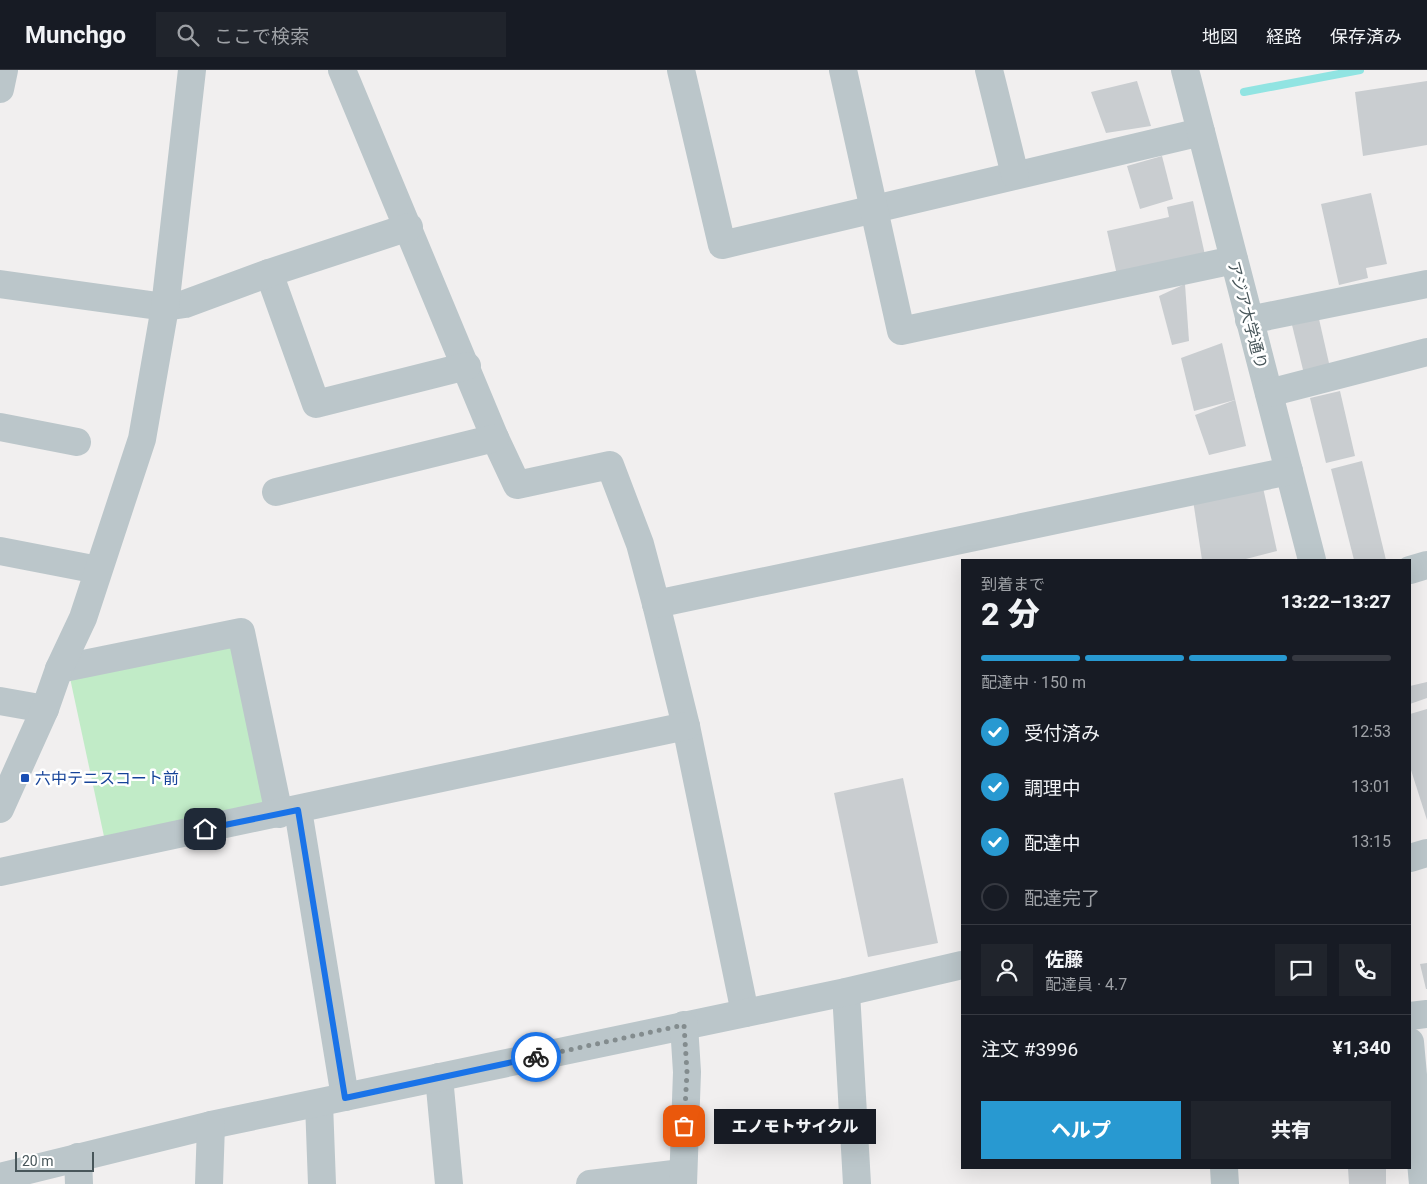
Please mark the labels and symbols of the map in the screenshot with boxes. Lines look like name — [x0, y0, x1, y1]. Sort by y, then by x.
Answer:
street label: アジア大学通り — [1224, 259, 1271, 371]
place label: 六中テニスコート前 — [35, 769, 179, 788]
marker: 六中テニスコート前 — [19, 772, 31, 784]
pin — [184, 808, 226, 850]
courier — [511, 1032, 561, 1082]
pin — [663, 1105, 705, 1147]
callout: エノモトサイクル — [714, 1108, 876, 1144]
scale bar — [15, 1149, 94, 1172]

